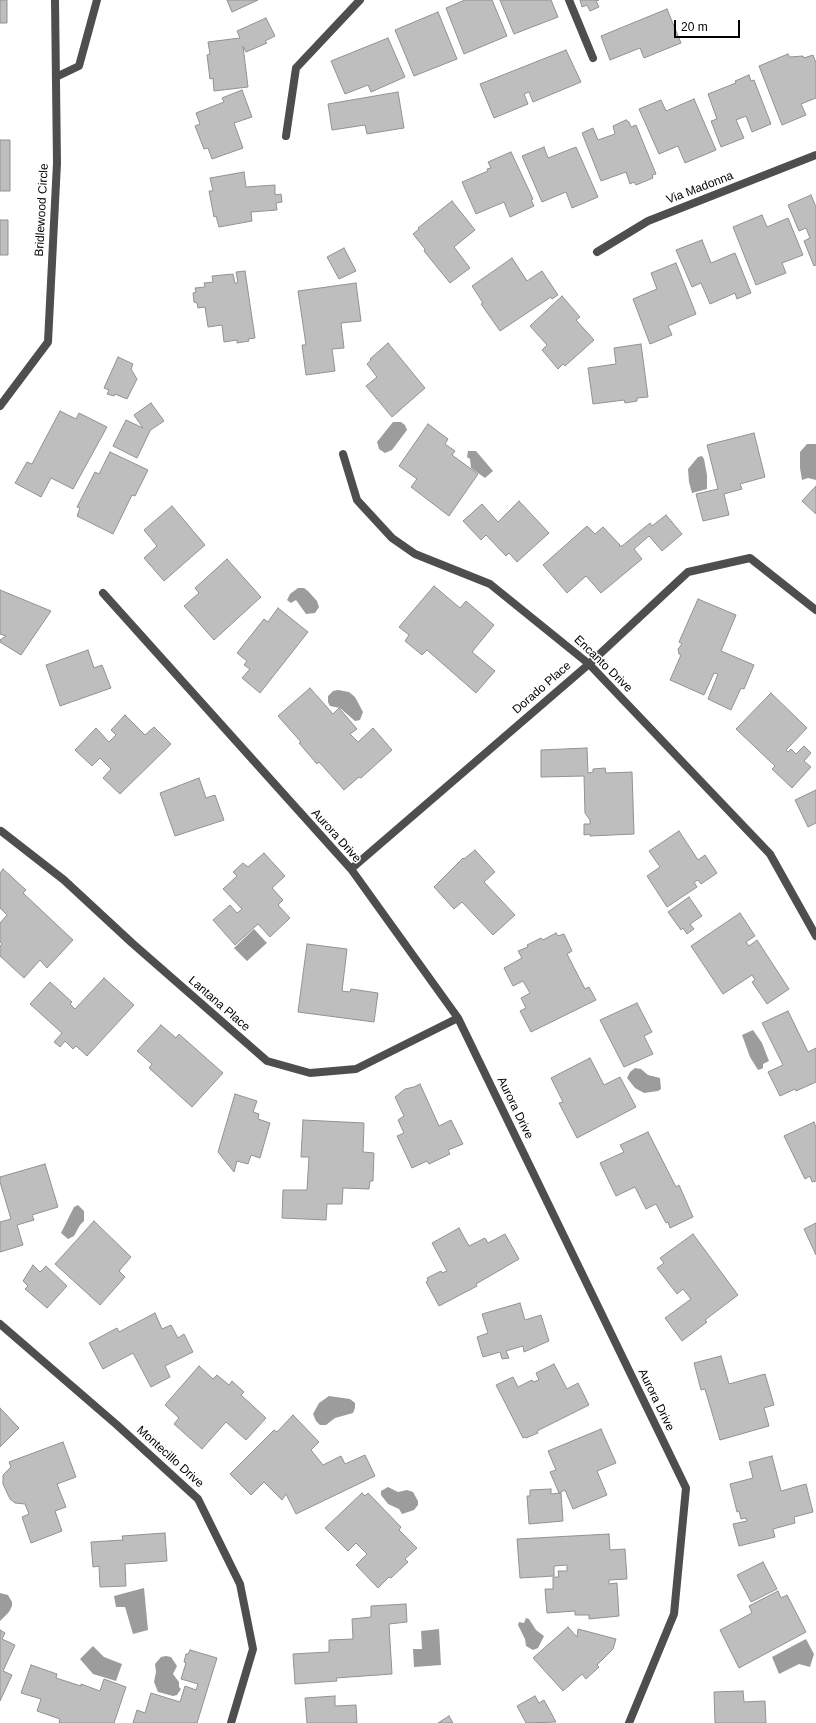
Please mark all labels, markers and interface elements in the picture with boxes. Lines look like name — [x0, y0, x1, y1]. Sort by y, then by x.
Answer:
scale bar — [676, 12, 742, 38]
text: 20 m — [681, 20, 708, 34]
street label: Bridlewood Circle — [32, 163, 52, 257]
street label: Via Madonna — [665, 169, 735, 207]
street label: Encanto Drive — [571, 633, 635, 695]
street label: Dorado Place — [510, 659, 574, 717]
street label: Aurora Drive — [308, 806, 364, 866]
street label: Lantana Place — [185, 973, 253, 1035]
street label: Aurora Drive — [494, 1075, 536, 1141]
street label: Aurora Drive — [635, 1367, 677, 1433]
street label: Montecillo Drive — [133, 1423, 207, 1491]

